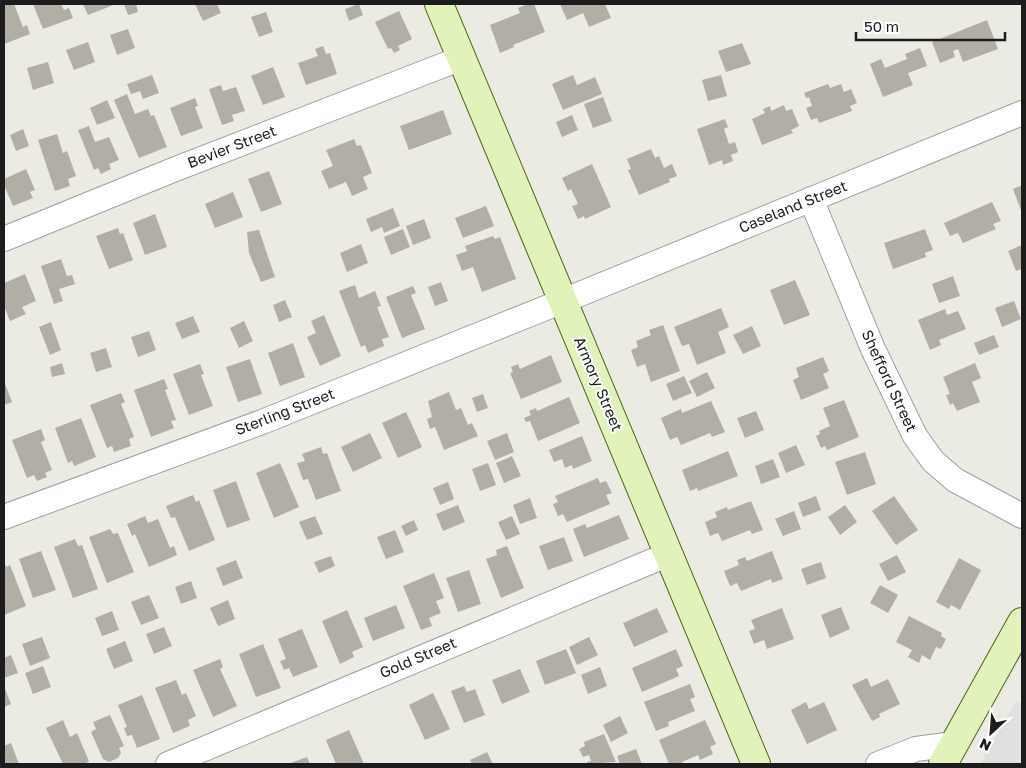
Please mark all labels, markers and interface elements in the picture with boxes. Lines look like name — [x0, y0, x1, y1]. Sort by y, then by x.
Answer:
scale bar — [856, 10, 1005, 42]
text: 50 m — [864, 17, 899, 35]
street label: Bevier Street — [185, 121, 279, 171]
street label: Caseland Street — [736, 176, 849, 236]
street label: Shefford Street — [858, 327, 921, 434]
street label: Armory Street — [571, 334, 627, 434]
street label: Sterling Street — [232, 384, 337, 438]
street label: Gold Street — [377, 633, 459, 681]
north arrow — [966, 708, 1016, 758]
text: N — [977, 735, 994, 755]

